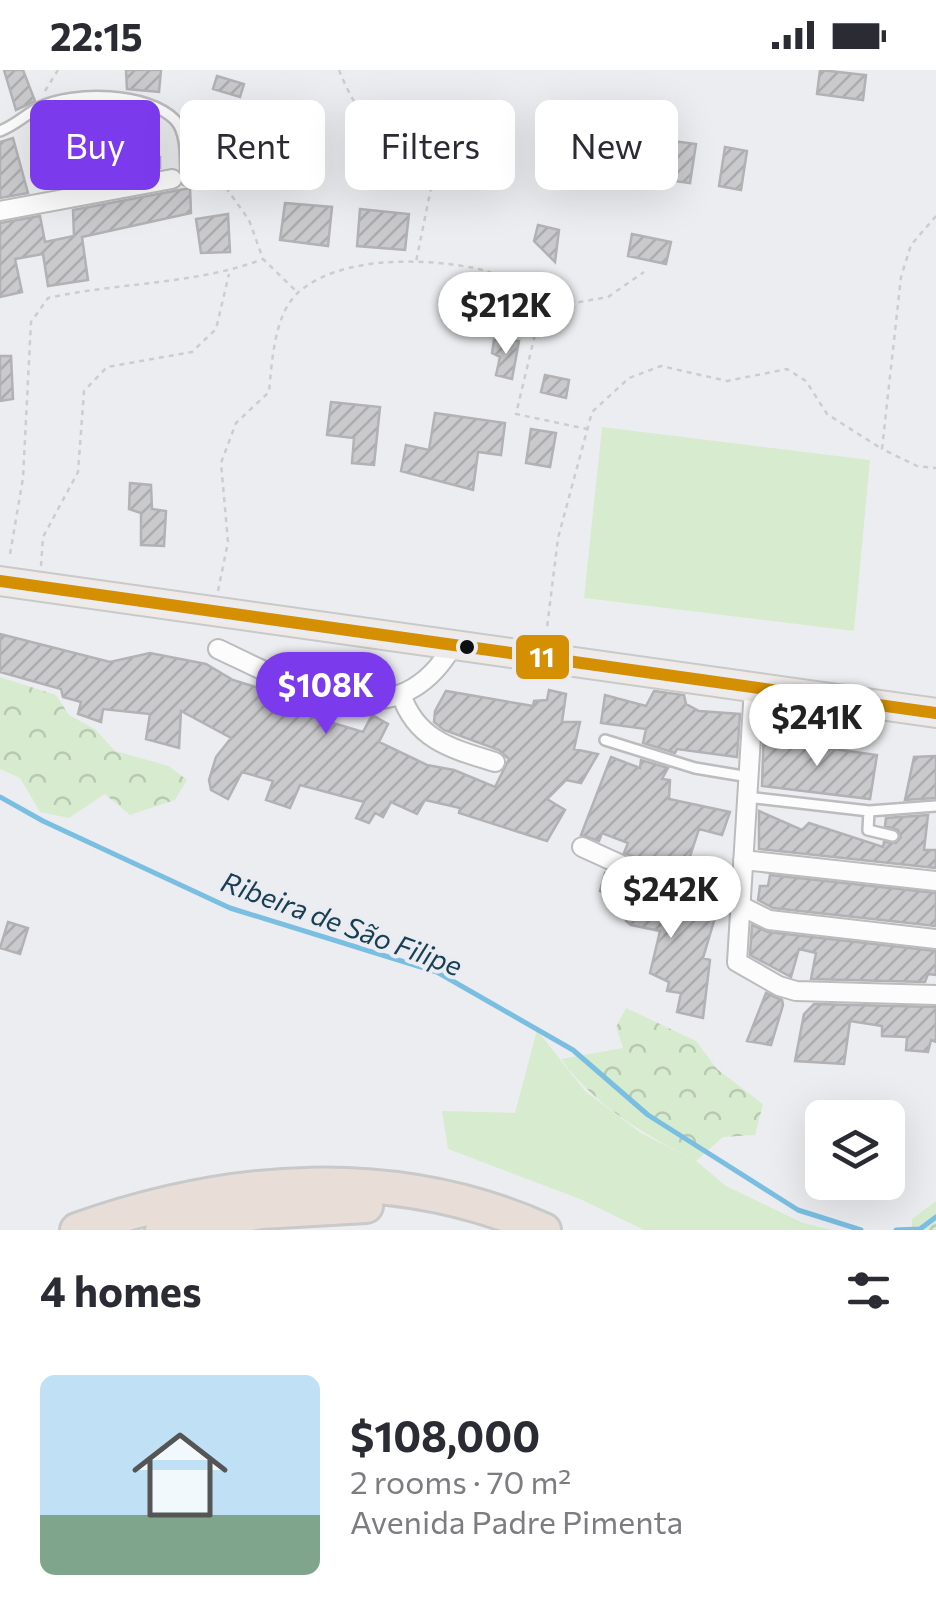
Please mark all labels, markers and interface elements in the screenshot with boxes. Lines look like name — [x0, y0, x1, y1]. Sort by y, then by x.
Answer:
text: 22:15 — [50, 12, 143, 59]
chip: Buy — [30, 100, 160, 190]
chip: Rent — [180, 100, 325, 190]
chip: Filters — [345, 100, 515, 190]
chip: New — [535, 100, 678, 190]
pin: $212K — [436, 272, 576, 357]
text: $212K — [460, 284, 552, 324]
line badge: 11 — [514, 633, 571, 681]
unlabelled marker — [457, 637, 477, 657]
text: 11 — [529, 639, 555, 673]
pin: $108K — [256, 652, 396, 737]
text: $108K — [278, 664, 374, 704]
pin: $241K — [747, 684, 887, 769]
text: $241K — [771, 696, 863, 736]
pin: $242K — [601, 856, 741, 941]
water label: Ribeira de São Filipe — [217, 864, 467, 982]
text: $242K — [623, 868, 719, 908]
map controls — [805, 1100, 905, 1200]
button: layers — [805, 1100, 905, 1200]
icon: filters — [841, 1263, 896, 1318]
text: 4 homes — [40, 1264, 202, 1316]
text: $108,000 — [350, 1409, 540, 1461]
icon: home — [120, 1415, 240, 1535]
text: 2 rooms · 70 m² — [350, 1461, 571, 1501]
text: Avenida Padre Pimenta — [350, 1501, 683, 1541]

